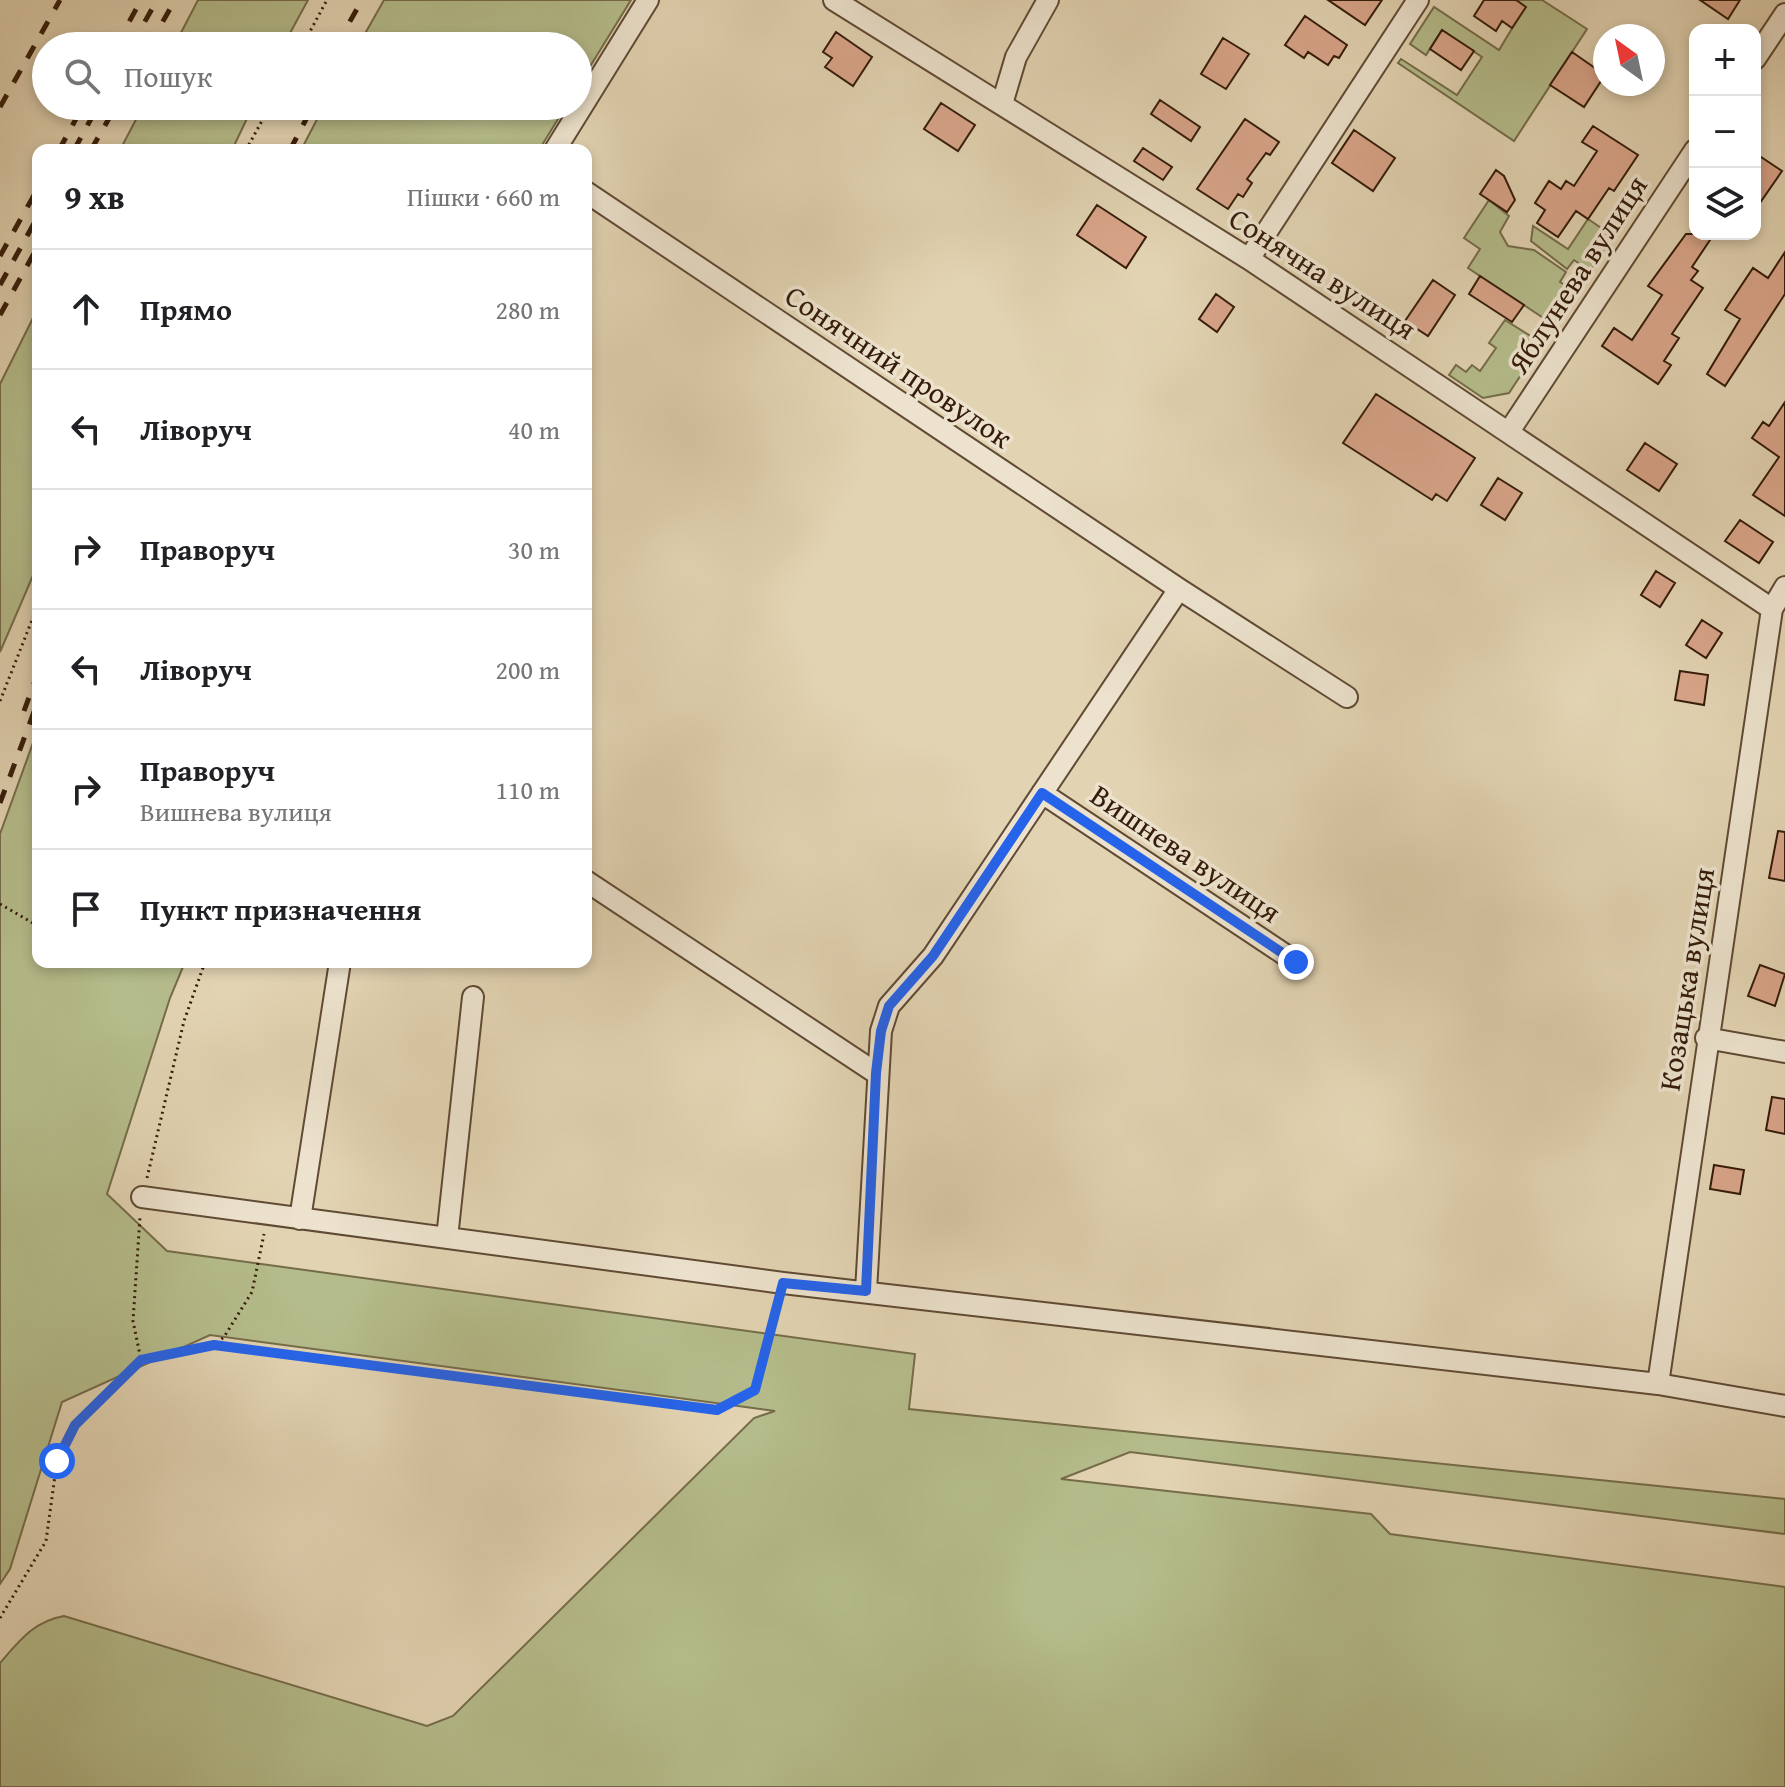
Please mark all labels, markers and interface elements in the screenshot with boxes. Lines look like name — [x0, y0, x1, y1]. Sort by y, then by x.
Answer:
north arrow — [1593, 24, 1665, 96]
map controls — [1689, 24, 1761, 240]
button: + — [1689, 24, 1761, 96]
search box — [32, 32, 592, 120]
icon: search — [60, 54, 104, 98]
text: Пошук — [124, 54, 212, 98]
button: − — [1689, 96, 1761, 168]
street label: Яблунева вулиця — [1496, 166, 1658, 383]
button: layers — [1689, 168, 1761, 240]
text: 9 хв — [64, 172, 125, 221]
text: Пішки · 660 m — [407, 177, 560, 216]
street label: Сонячна вулиця — [1221, 196, 1425, 350]
street label: Сонячний провулок — [777, 273, 1022, 459]
icon: ahead — [64, 287, 108, 331]
text: Прямо — [140, 287, 232, 331]
text: 280 m — [495, 290, 560, 329]
icon: left — [64, 407, 108, 451]
text: Ліворуч — [140, 407, 252, 451]
text: 40 m — [508, 410, 560, 449]
icon: right — [64, 527, 108, 571]
text: Праворуч — [140, 527, 275, 571]
text: 30 m — [508, 530, 560, 569]
icon: left — [64, 647, 108, 691]
text: Ліворуч — [140, 647, 252, 691]
text: 200 m — [495, 650, 560, 689]
text: Праворуч — [140, 748, 275, 792]
icon: right — [64, 767, 108, 811]
text: 110 m — [495, 770, 560, 809]
street label: Вишнева вулиця — [1082, 773, 1290, 933]
text: Вишнева вулиця — [140, 792, 332, 831]
street label: Козацька вулиця — [1647, 864, 1725, 1094]
icon: arrive — [64, 887, 108, 931]
text: Пункт призначення — [140, 887, 421, 931]
route end — [1278, 944, 1314, 980]
route start — [39, 1443, 75, 1479]

